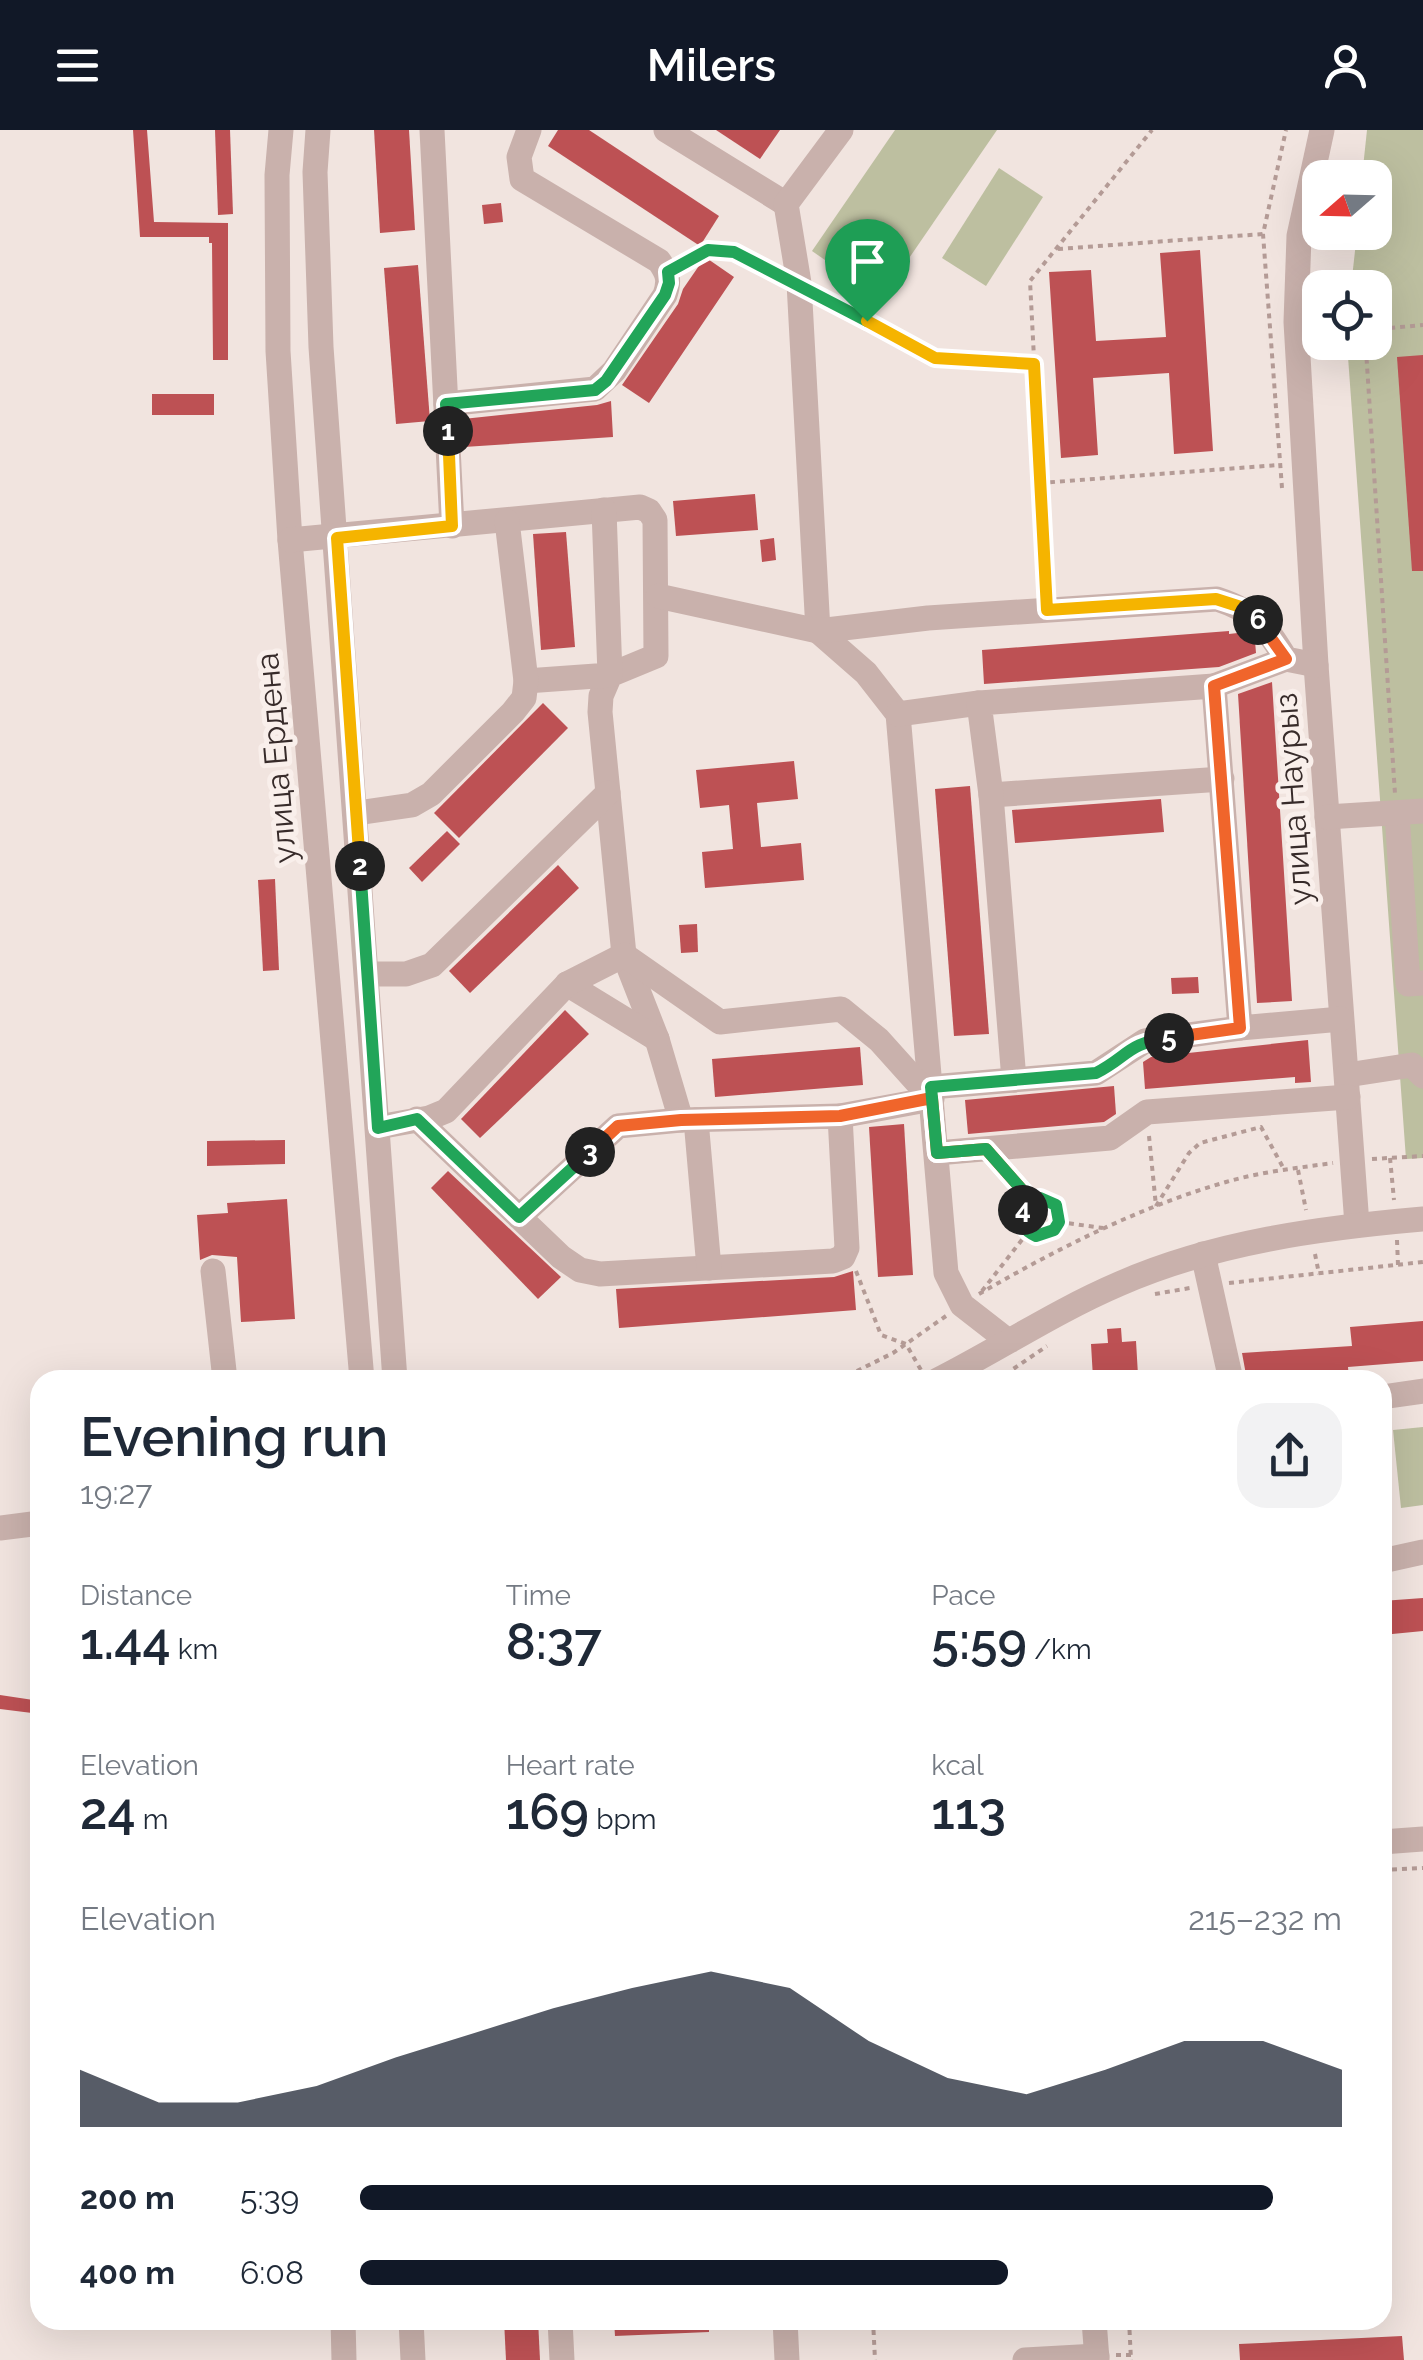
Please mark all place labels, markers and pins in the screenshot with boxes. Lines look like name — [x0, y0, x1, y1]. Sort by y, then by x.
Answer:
pin — [825, 219, 910, 322]
pin: 1 — [423, 406, 473, 456]
pin: 6 — [1233, 595, 1283, 645]
pin: 2 — [335, 841, 385, 891]
pin: 5 — [1144, 1013, 1194, 1063]
pin: 3 — [565, 1127, 615, 1177]
pin: 4 — [998, 1185, 1048, 1235]

